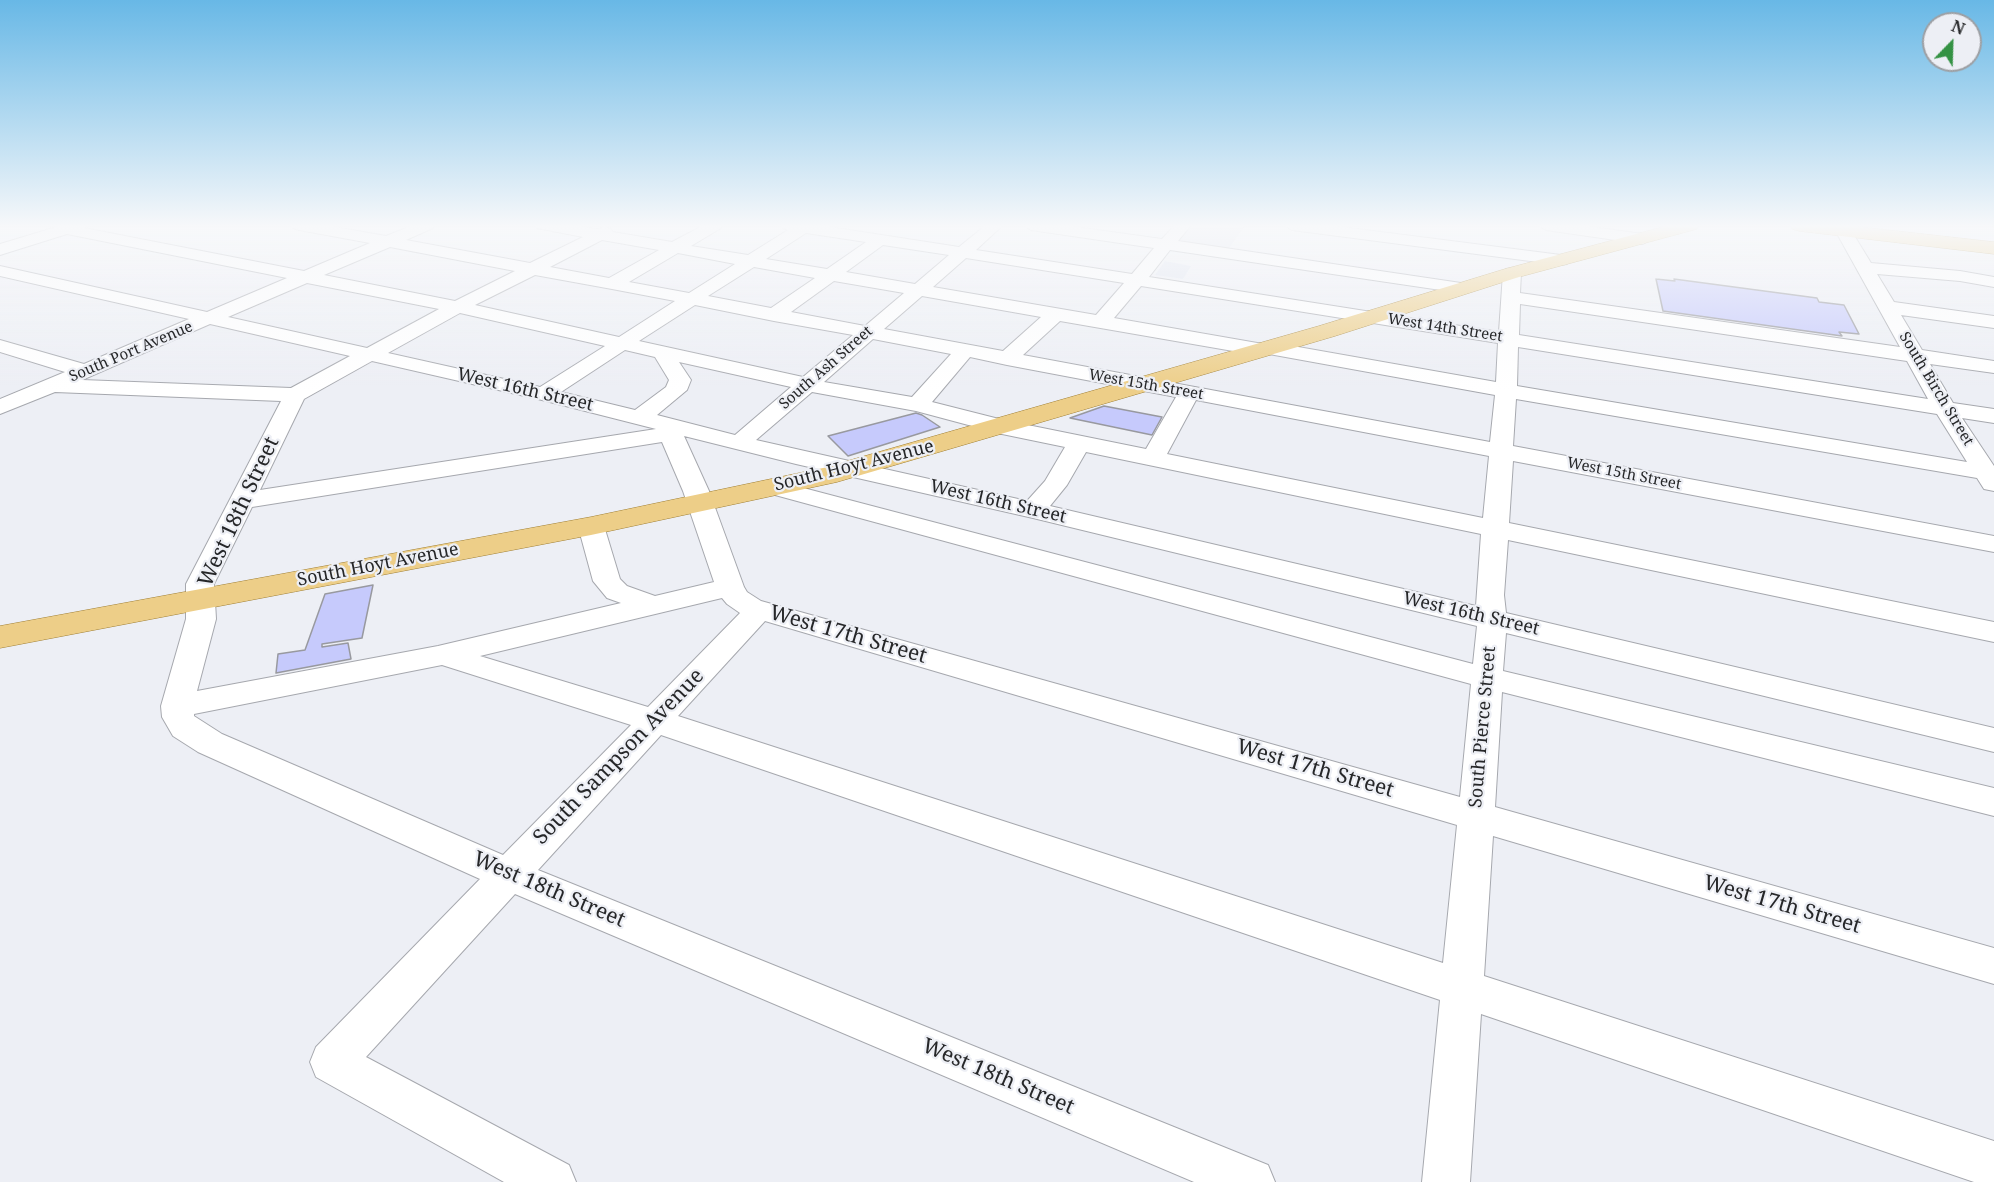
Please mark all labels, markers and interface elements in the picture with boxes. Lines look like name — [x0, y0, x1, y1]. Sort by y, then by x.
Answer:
north arrow — [1922, 12, 1982, 72]
text: N — [1948, 15, 1968, 40]
street label: West 14th Street — [1386, 310, 1504, 346]
street label: South Port Avenue — [66, 318, 196, 386]
street label: South Ash Street — [776, 323, 876, 413]
street label: South Birch Street — [1895, 329, 1977, 449]
street label: West 16th Street — [455, 364, 595, 416]
street label: West 15th Street — [1087, 366, 1205, 404]
street label: West 18th Street — [193, 433, 285, 591]
street label: South Hoyt Avenue — [772, 436, 936, 496]
street label: West 15th Street — [1565, 454, 1683, 494]
street label: West 16th Street — [928, 476, 1068, 528]
street label: South Hoyt Avenue — [296, 539, 460, 591]
street label: West 16th Street — [1401, 588, 1541, 640]
street label: West 17th Street — [766, 600, 930, 670]
street label: South Pierce Street — [1465, 645, 1501, 809]
street label: South Sampson Avenue — [528, 664, 710, 850]
street label: West 17th Street — [1233, 734, 1397, 804]
street label: West 18th Street — [469, 847, 629, 933]
street label: West 17th Street — [1700, 870, 1864, 940]
street label: West 18th Street — [918, 1034, 1078, 1120]

